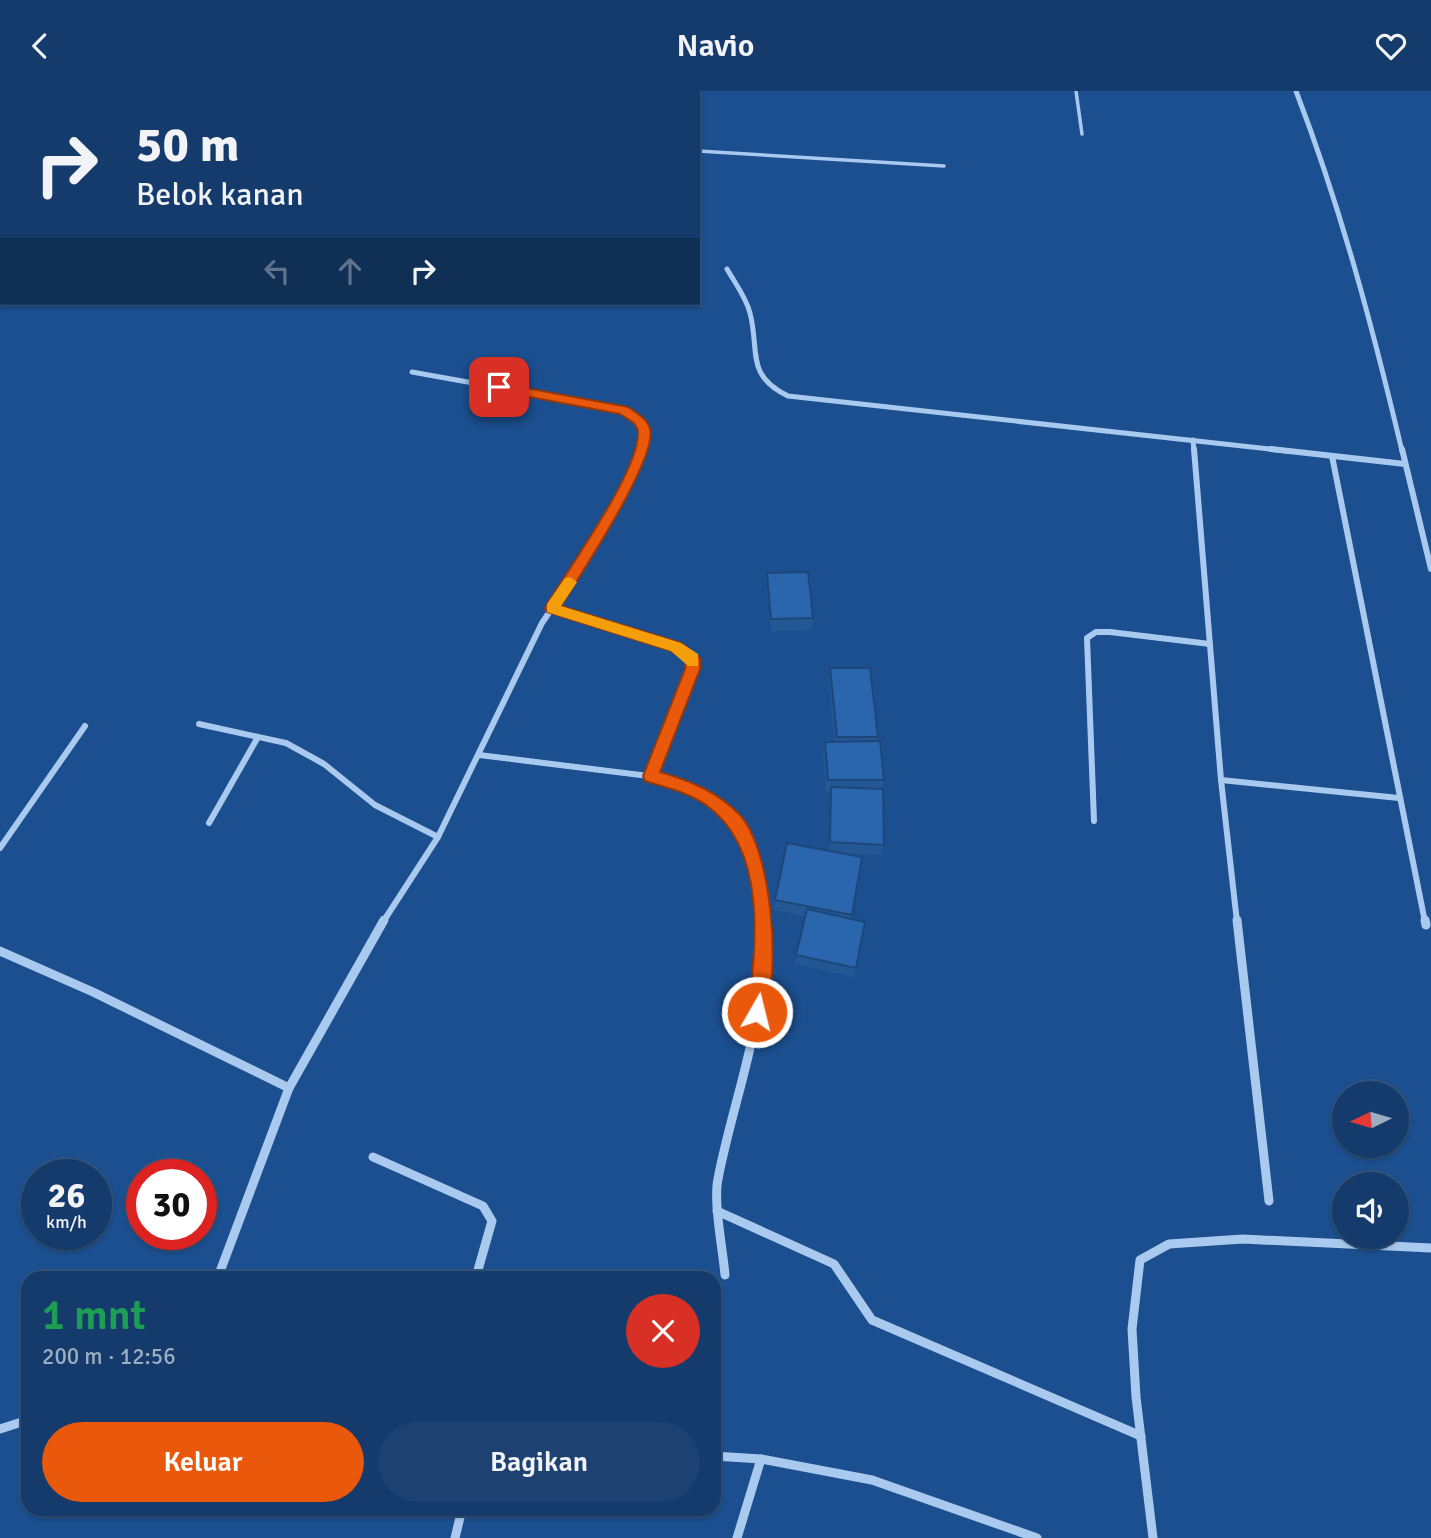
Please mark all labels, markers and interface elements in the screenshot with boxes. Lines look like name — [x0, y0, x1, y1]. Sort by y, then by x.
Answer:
text: Navio — [676, 26, 755, 65]
icon: back — [21, 27, 59, 65]
icon: heart — [1372, 27, 1410, 65]
text: 50 m — [136, 115, 239, 175]
icon: right — [21, 119, 112, 210]
text: Belok kanan — [136, 175, 304, 214]
icon: left — [258, 252, 296, 290]
icon: ahead — [331, 252, 369, 290]
icon: right — [404, 252, 442, 290]
pin — [469, 357, 529, 417]
icon: arrive — [480, 368, 518, 406]
position arrow — [720, 975, 794, 1049]
north arrow — [1332, 1081, 1409, 1159]
map controls — [1332, 1081, 1409, 1249]
speed limit sign: 30 — [126, 1159, 217, 1250]
button: sound — [1332, 1172, 1409, 1249]
text: 26 — [48, 1174, 85, 1217]
text: km/h — [46, 1211, 87, 1233]
text: 1 mnt — [42, 1290, 146, 1341]
button: close — [626, 1294, 700, 1368]
text: 200 m · 12:56 — [42, 1342, 176, 1371]
button: Keluar — [42, 1422, 364, 1502]
button: Bagikan — [378, 1422, 700, 1502]

